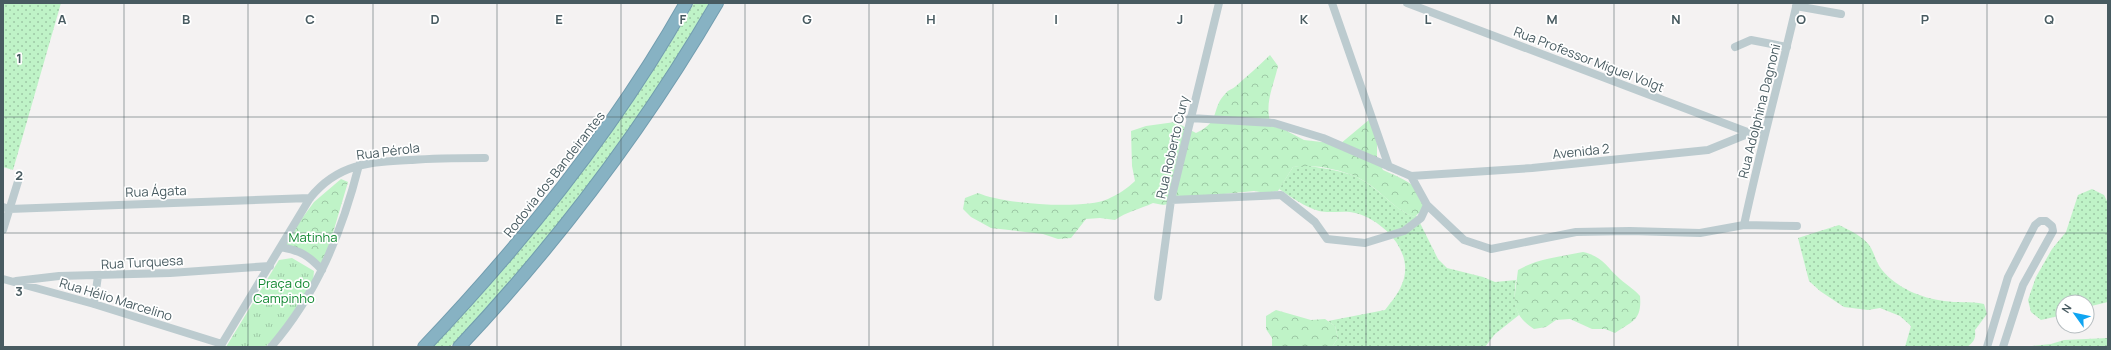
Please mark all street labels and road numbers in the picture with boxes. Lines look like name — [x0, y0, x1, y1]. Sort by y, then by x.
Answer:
street label: Rua Professor Miguel Volgt — [1511, 22, 1667, 96]
street label: Rua Adolphina Dagnoni — [1734, 42, 1784, 180]
street label: Rua Roberto Cury — [1151, 94, 1193, 200]
street label: Rodovia dos Bandeirantes — [499, 107, 609, 241]
street label: Rua Pérola — [355, 138, 421, 164]
street label: Avenida 2 — [1552, 139, 1610, 163]
street label: Rua Ágata — [125, 181, 187, 201]
street label: Rua Turquesa — [100, 251, 184, 273]
street label: Rua Hélio Marcelino — [57, 273, 175, 325]

